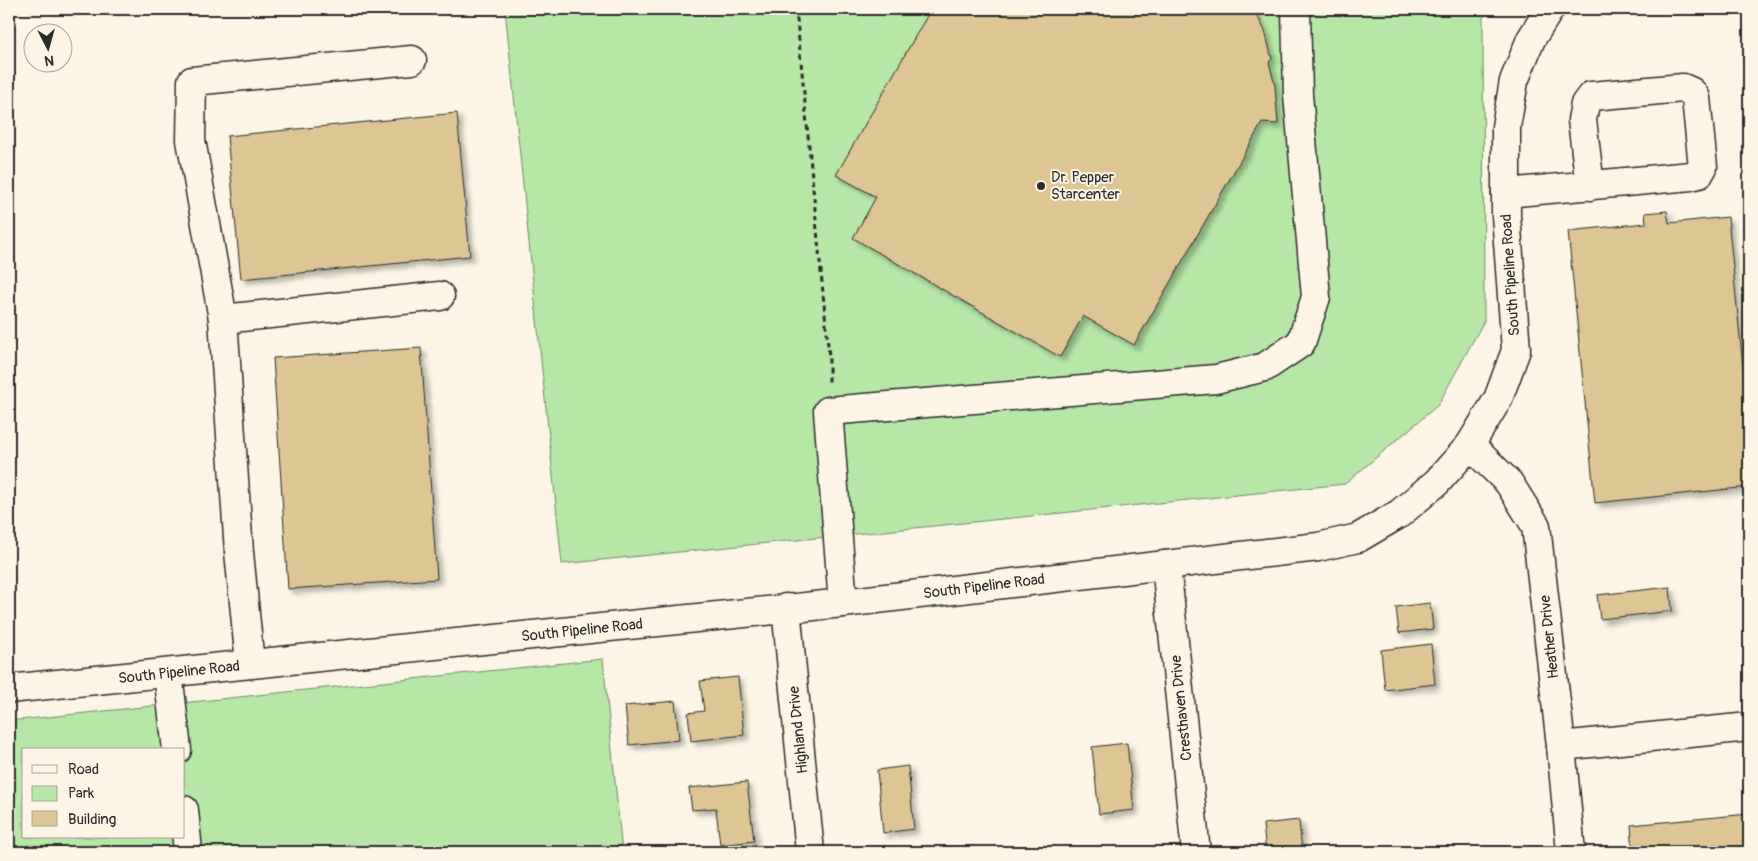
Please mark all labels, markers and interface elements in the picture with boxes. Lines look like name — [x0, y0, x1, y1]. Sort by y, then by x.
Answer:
north arrow — [22, 22, 72, 72]
text: N — [44, 51, 55, 69]
place label: Dr. Pepper Starcenter — [1051, 168, 1121, 204]
marker: Dr. Pepper Starcenter — [1035, 180, 1047, 192]
street label: South Pipeline Road — [1497, 213, 1524, 337]
street label: South Pipeline Road — [922, 570, 1046, 603]
street label: Heather Drive — [1536, 594, 1563, 680]
street label: South Pipeline Road — [520, 615, 644, 646]
street label: Cresthaven Drive — [1166, 654, 1196, 762]
street label: South Pipeline Road — [117, 657, 241, 688]
street label: Highland Drive — [784, 685, 813, 775]
legend — [22, 748, 185, 838]
text: Road — [68, 760, 99, 779]
text: Park — [68, 784, 95, 803]
text: Building — [68, 810, 116, 829]

